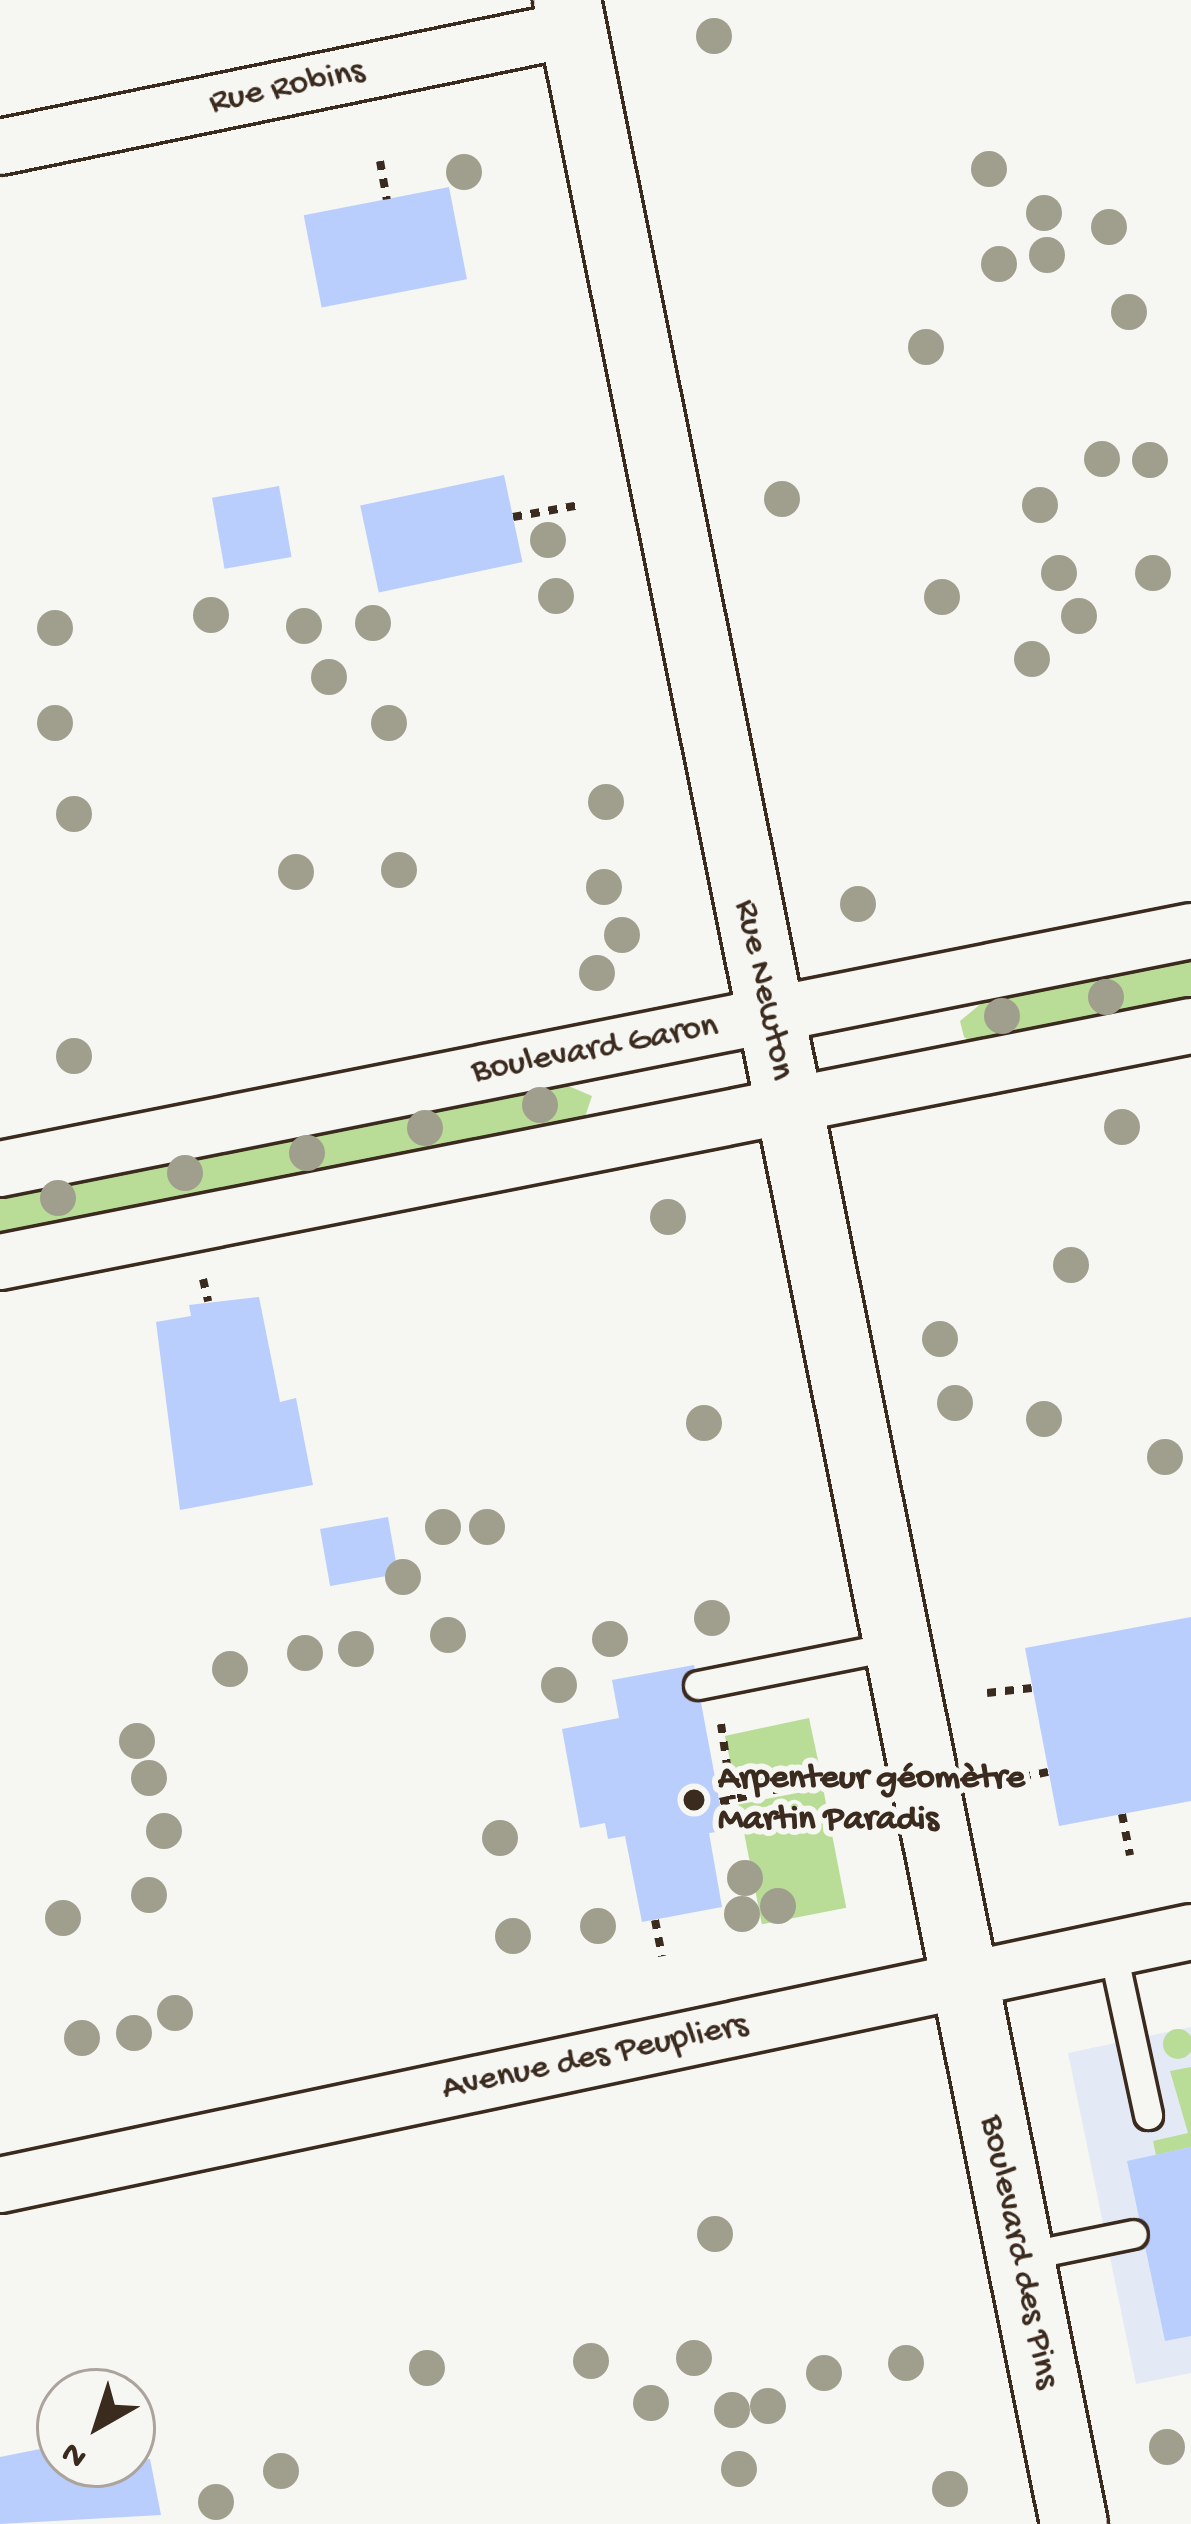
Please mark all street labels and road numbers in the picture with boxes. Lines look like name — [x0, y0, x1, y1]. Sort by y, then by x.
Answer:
street label: Rue Robins — [205, 50, 369, 126]
street label: Rue Newton — [723, 896, 803, 1084]
street label: Boulevard Garon — [468, 1005, 722, 1095]
street label: Avenue des Peupliers — [438, 2004, 752, 2112]
street label: Boulevard des Pins — [968, 2111, 1068, 2393]

